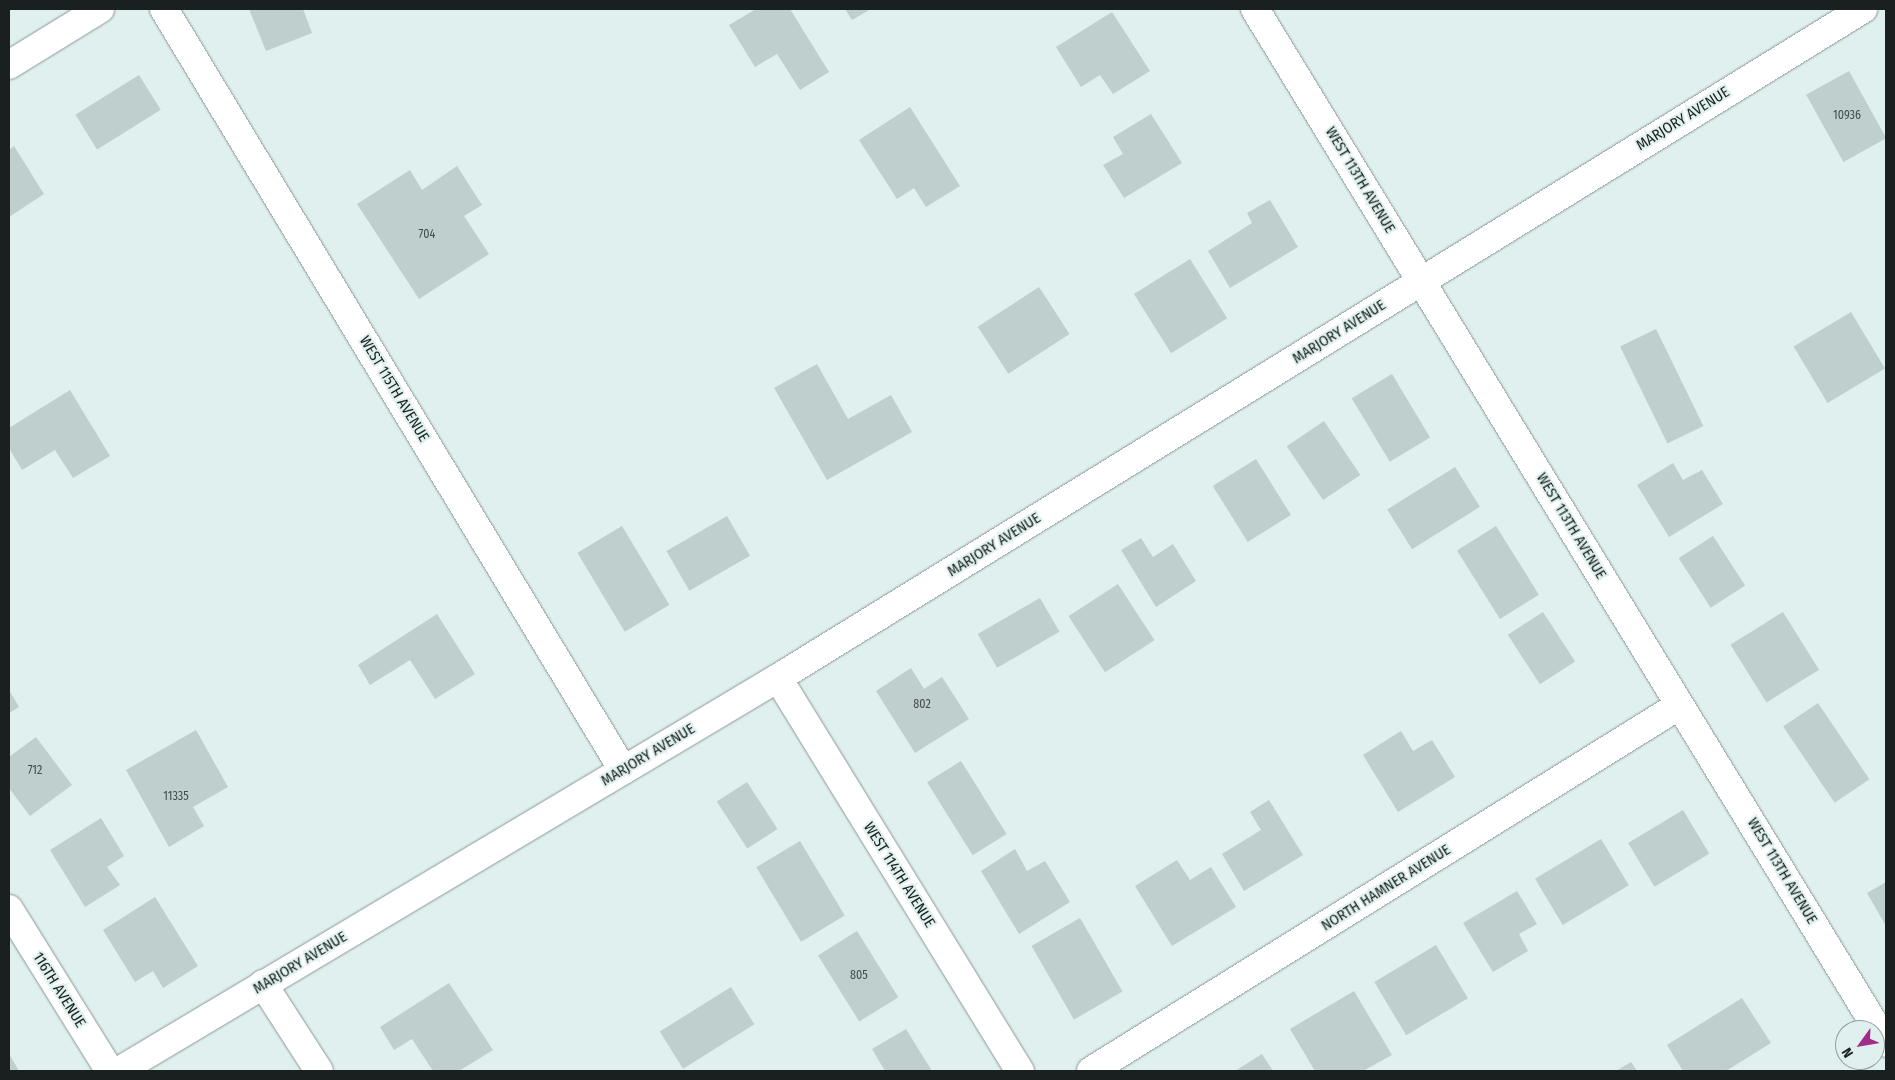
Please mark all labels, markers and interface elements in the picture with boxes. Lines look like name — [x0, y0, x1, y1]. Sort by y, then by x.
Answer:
street label: MARJORY AVENUE — [1633, 83, 1733, 155]
house number: 10936 — [1833, 109, 1861, 123]
street label: WEST 113TH AVENUE — [1321, 124, 1399, 236]
house number: 704 — [419, 228, 435, 242]
street label: MARJORY AVENUE — [1289, 296, 1389, 368]
street label: WEST 115TH AVENUE — [355, 333, 433, 445]
street label: WEST 113TH AVENUE — [1532, 470, 1610, 582]
street label: MARJORY AVENUE — [944, 509, 1044, 581]
house number: 802 — [913, 698, 931, 712]
street label: MARJORY AVENUE — [598, 720, 698, 790]
house number: 712 — [28, 764, 42, 778]
house number: 11335 — [163, 790, 189, 804]
street label: WEST 113TH AVENUE — [1743, 815, 1821, 927]
street label: WEST 114TH AVENUE — [859, 819, 939, 931]
street label: NORTH HAMNER AVENUE — [1318, 841, 1454, 935]
street label: MARJORY AVENUE — [250, 928, 350, 998]
street label: 116TH AVENUE — [29, 949, 89, 1031]
house number: 805 — [850, 969, 868, 983]
north arrow — [1835, 1020, 1885, 1070]
text: N — [1838, 1045, 1857, 1061]

